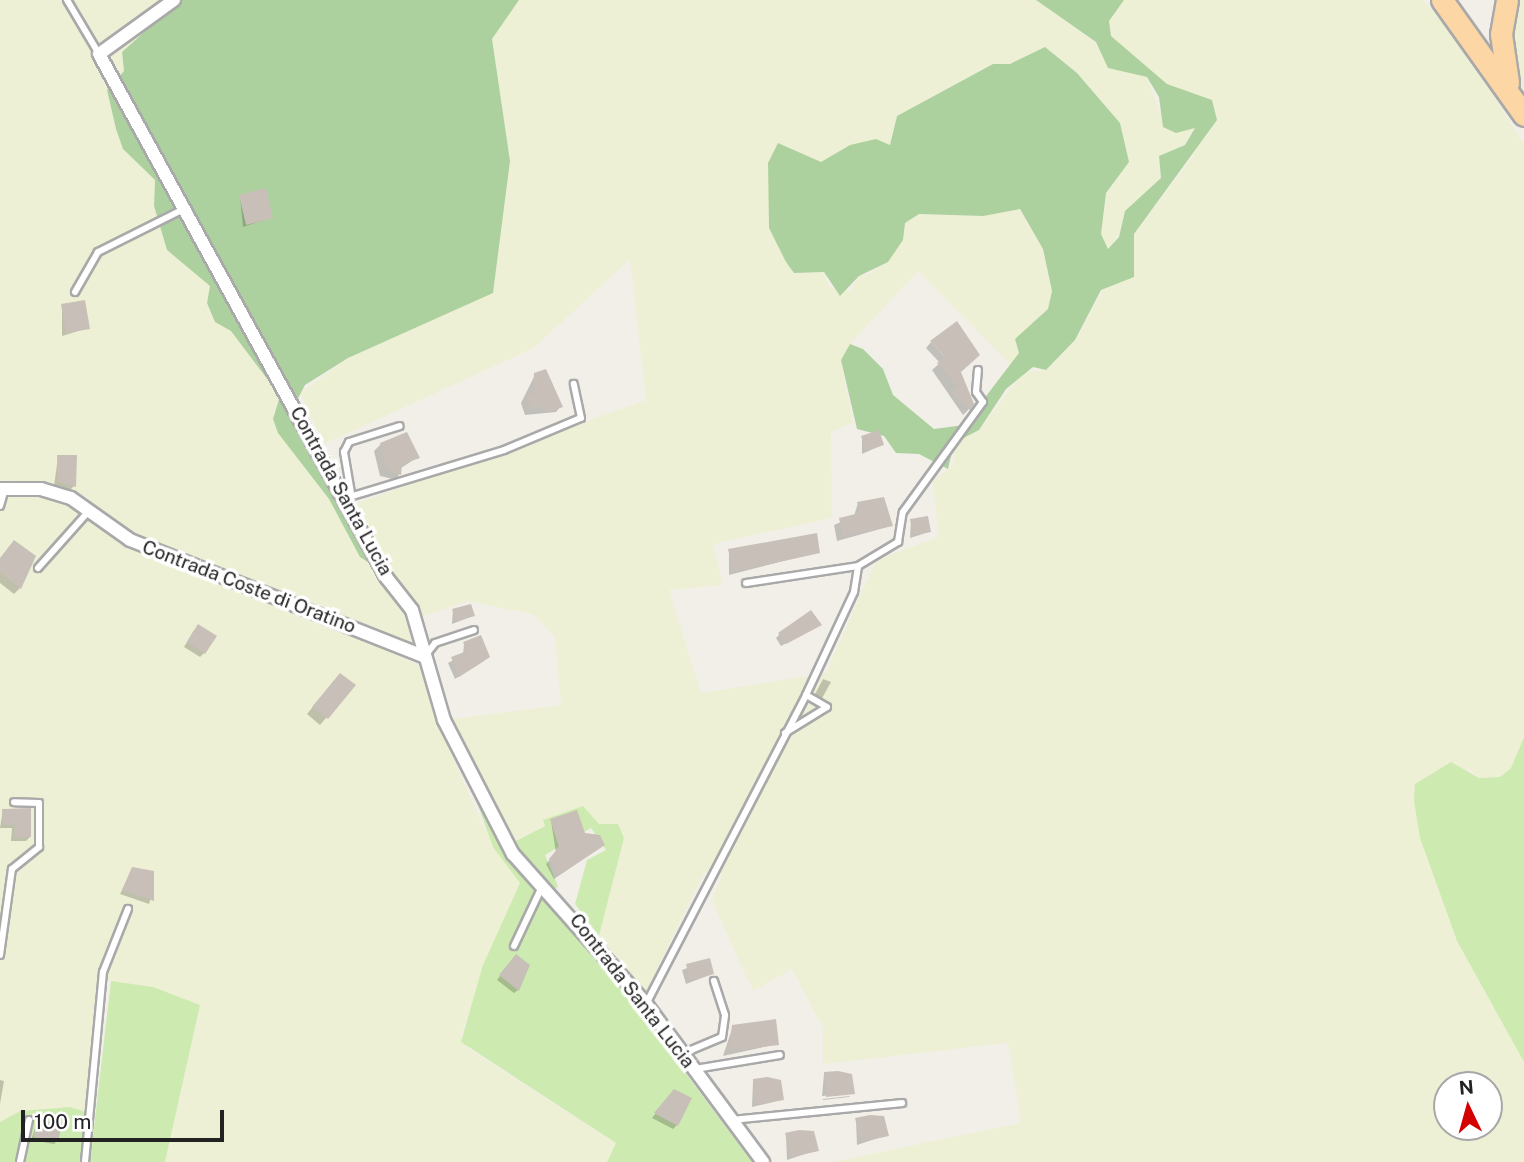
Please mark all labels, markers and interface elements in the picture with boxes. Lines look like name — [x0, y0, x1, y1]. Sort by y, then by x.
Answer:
street label: Contrada Santa Lucia — [285, 403, 397, 579]
street label: Contrada Coste di Oratino — [139, 536, 359, 638]
street label: Contrada Santa Lucia — [565, 909, 699, 1073]
north arrow — [1433, 1071, 1503, 1141]
text: N — [1458, 1075, 1475, 1099]
scale bar — [24, 1096, 228, 1140]
text: 100 m — [34, 1109, 91, 1134]

